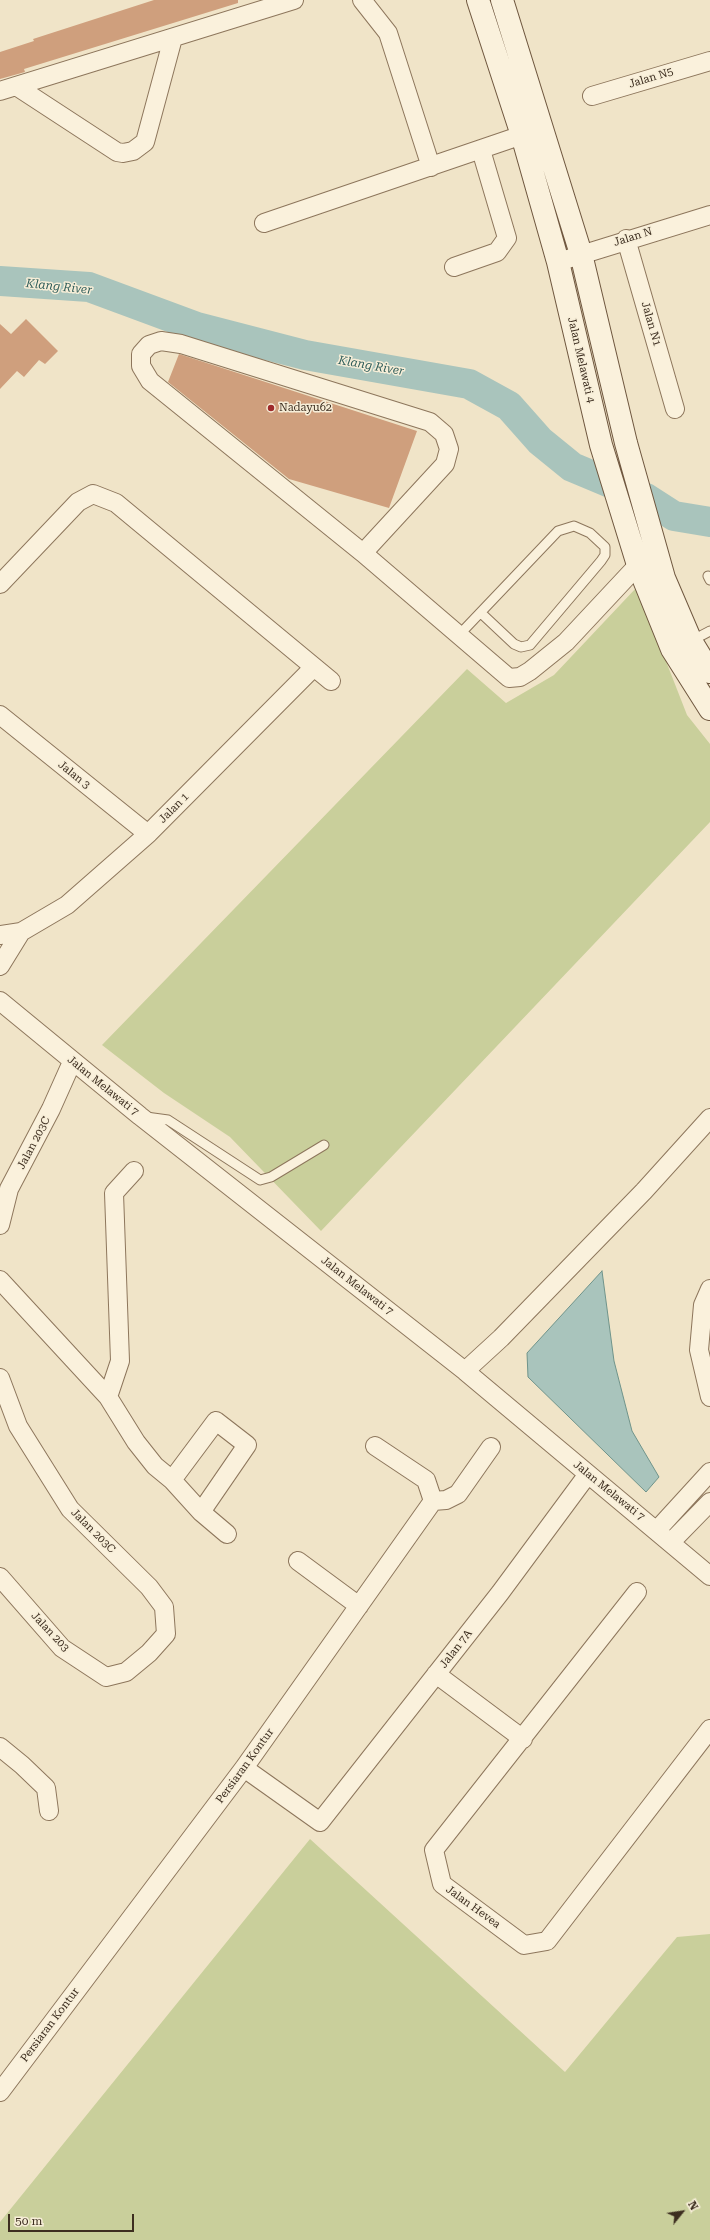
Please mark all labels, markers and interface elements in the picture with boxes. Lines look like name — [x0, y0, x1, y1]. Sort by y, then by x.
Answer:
street label: Jalan N5 — [627, 65, 675, 91]
street label: Jalan N — [612, 225, 654, 249]
water label: Klang River — [25, 276, 93, 298]
street label: Jalan N1 — [638, 300, 664, 348]
street label: Jalan Melawati 4 — [565, 316, 597, 404]
water label: Klang River — [337, 353, 405, 379]
place label: Nadayu62 — [279, 401, 332, 415]
marker: Nadayu62 — [266, 403, 276, 413]
street label: Jalan 3 — [55, 758, 93, 792]
street label: Jalan 1 — [156, 790, 192, 826]
street label: Jalan Melawati 7 — [65, 1053, 141, 1119]
street label: Jalan 203C — [15, 1115, 53, 1171]
street label: Jalan Melawati 7 — [318, 1254, 396, 1318]
street label: Jalan Melawati 7 — [571, 1458, 647, 1524]
street label: Jalan 203C — [68, 1506, 118, 1556]
street label: Jalan 203 — [28, 1609, 72, 1655]
street label: Jalan 7A — [437, 1627, 475, 1671]
street label: Persiaran Kontur — [213, 1726, 277, 1806]
street label: Jalan Hevea — [443, 1883, 503, 1931]
street label: Persiaran Kontur — [18, 1985, 82, 2065]
north arrow — [662, 2192, 702, 2232]
text: N — [685, 2199, 701, 2213]
scale bar — [10, 2206, 136, 2232]
text: 50 m — [15, 2214, 42, 2228]

